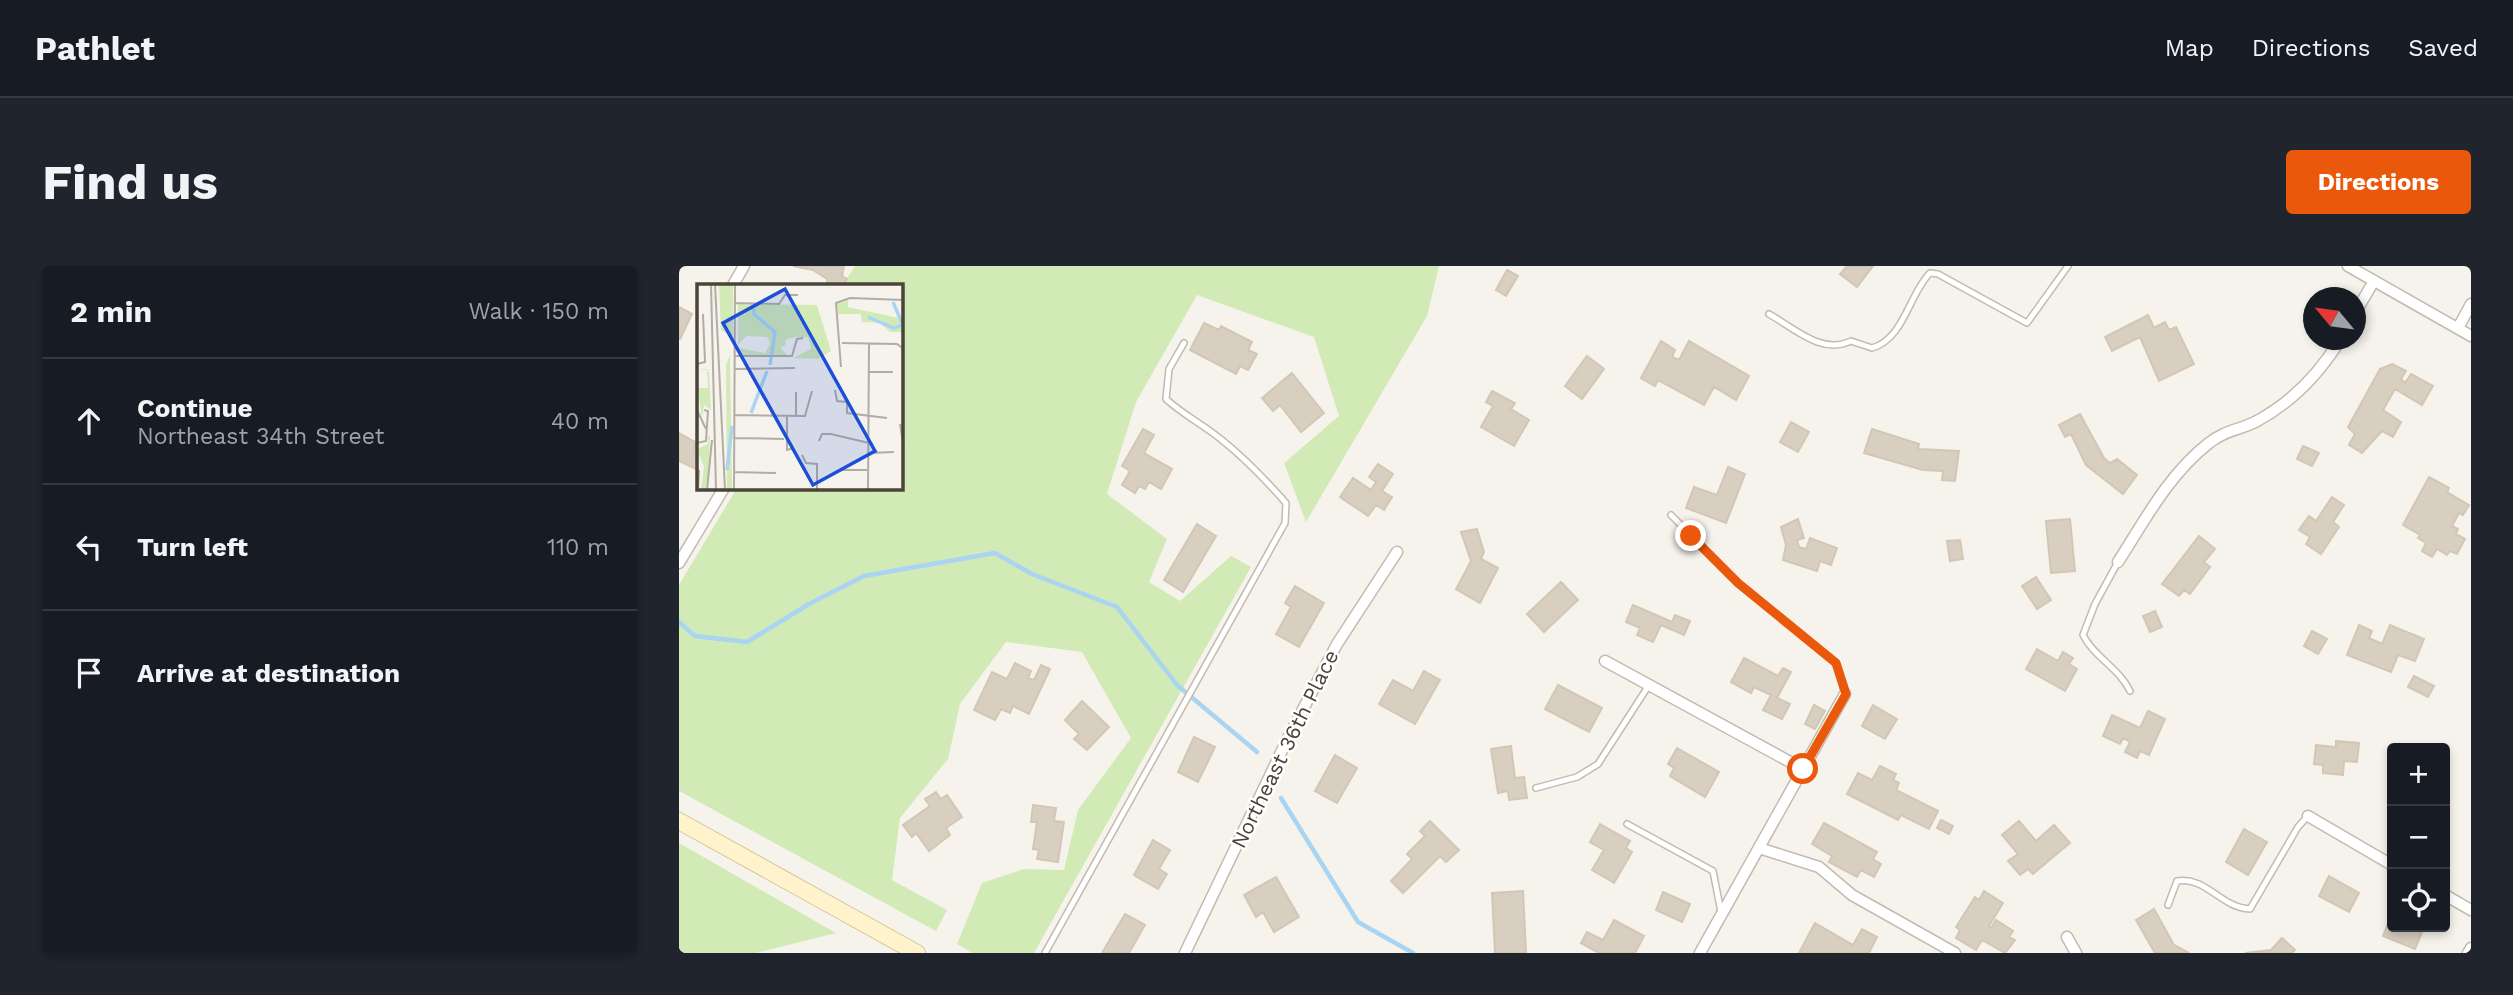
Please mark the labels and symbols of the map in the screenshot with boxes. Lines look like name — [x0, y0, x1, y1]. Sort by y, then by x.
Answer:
inset map — [697, 284, 903, 490]
north arrow — [2303, 287, 2366, 350]
route end — [1675, 520, 1706, 551]
street label: Northeast 36th Place — [1226, 646, 1343, 852]
route start — [1787, 753, 1818, 784]

